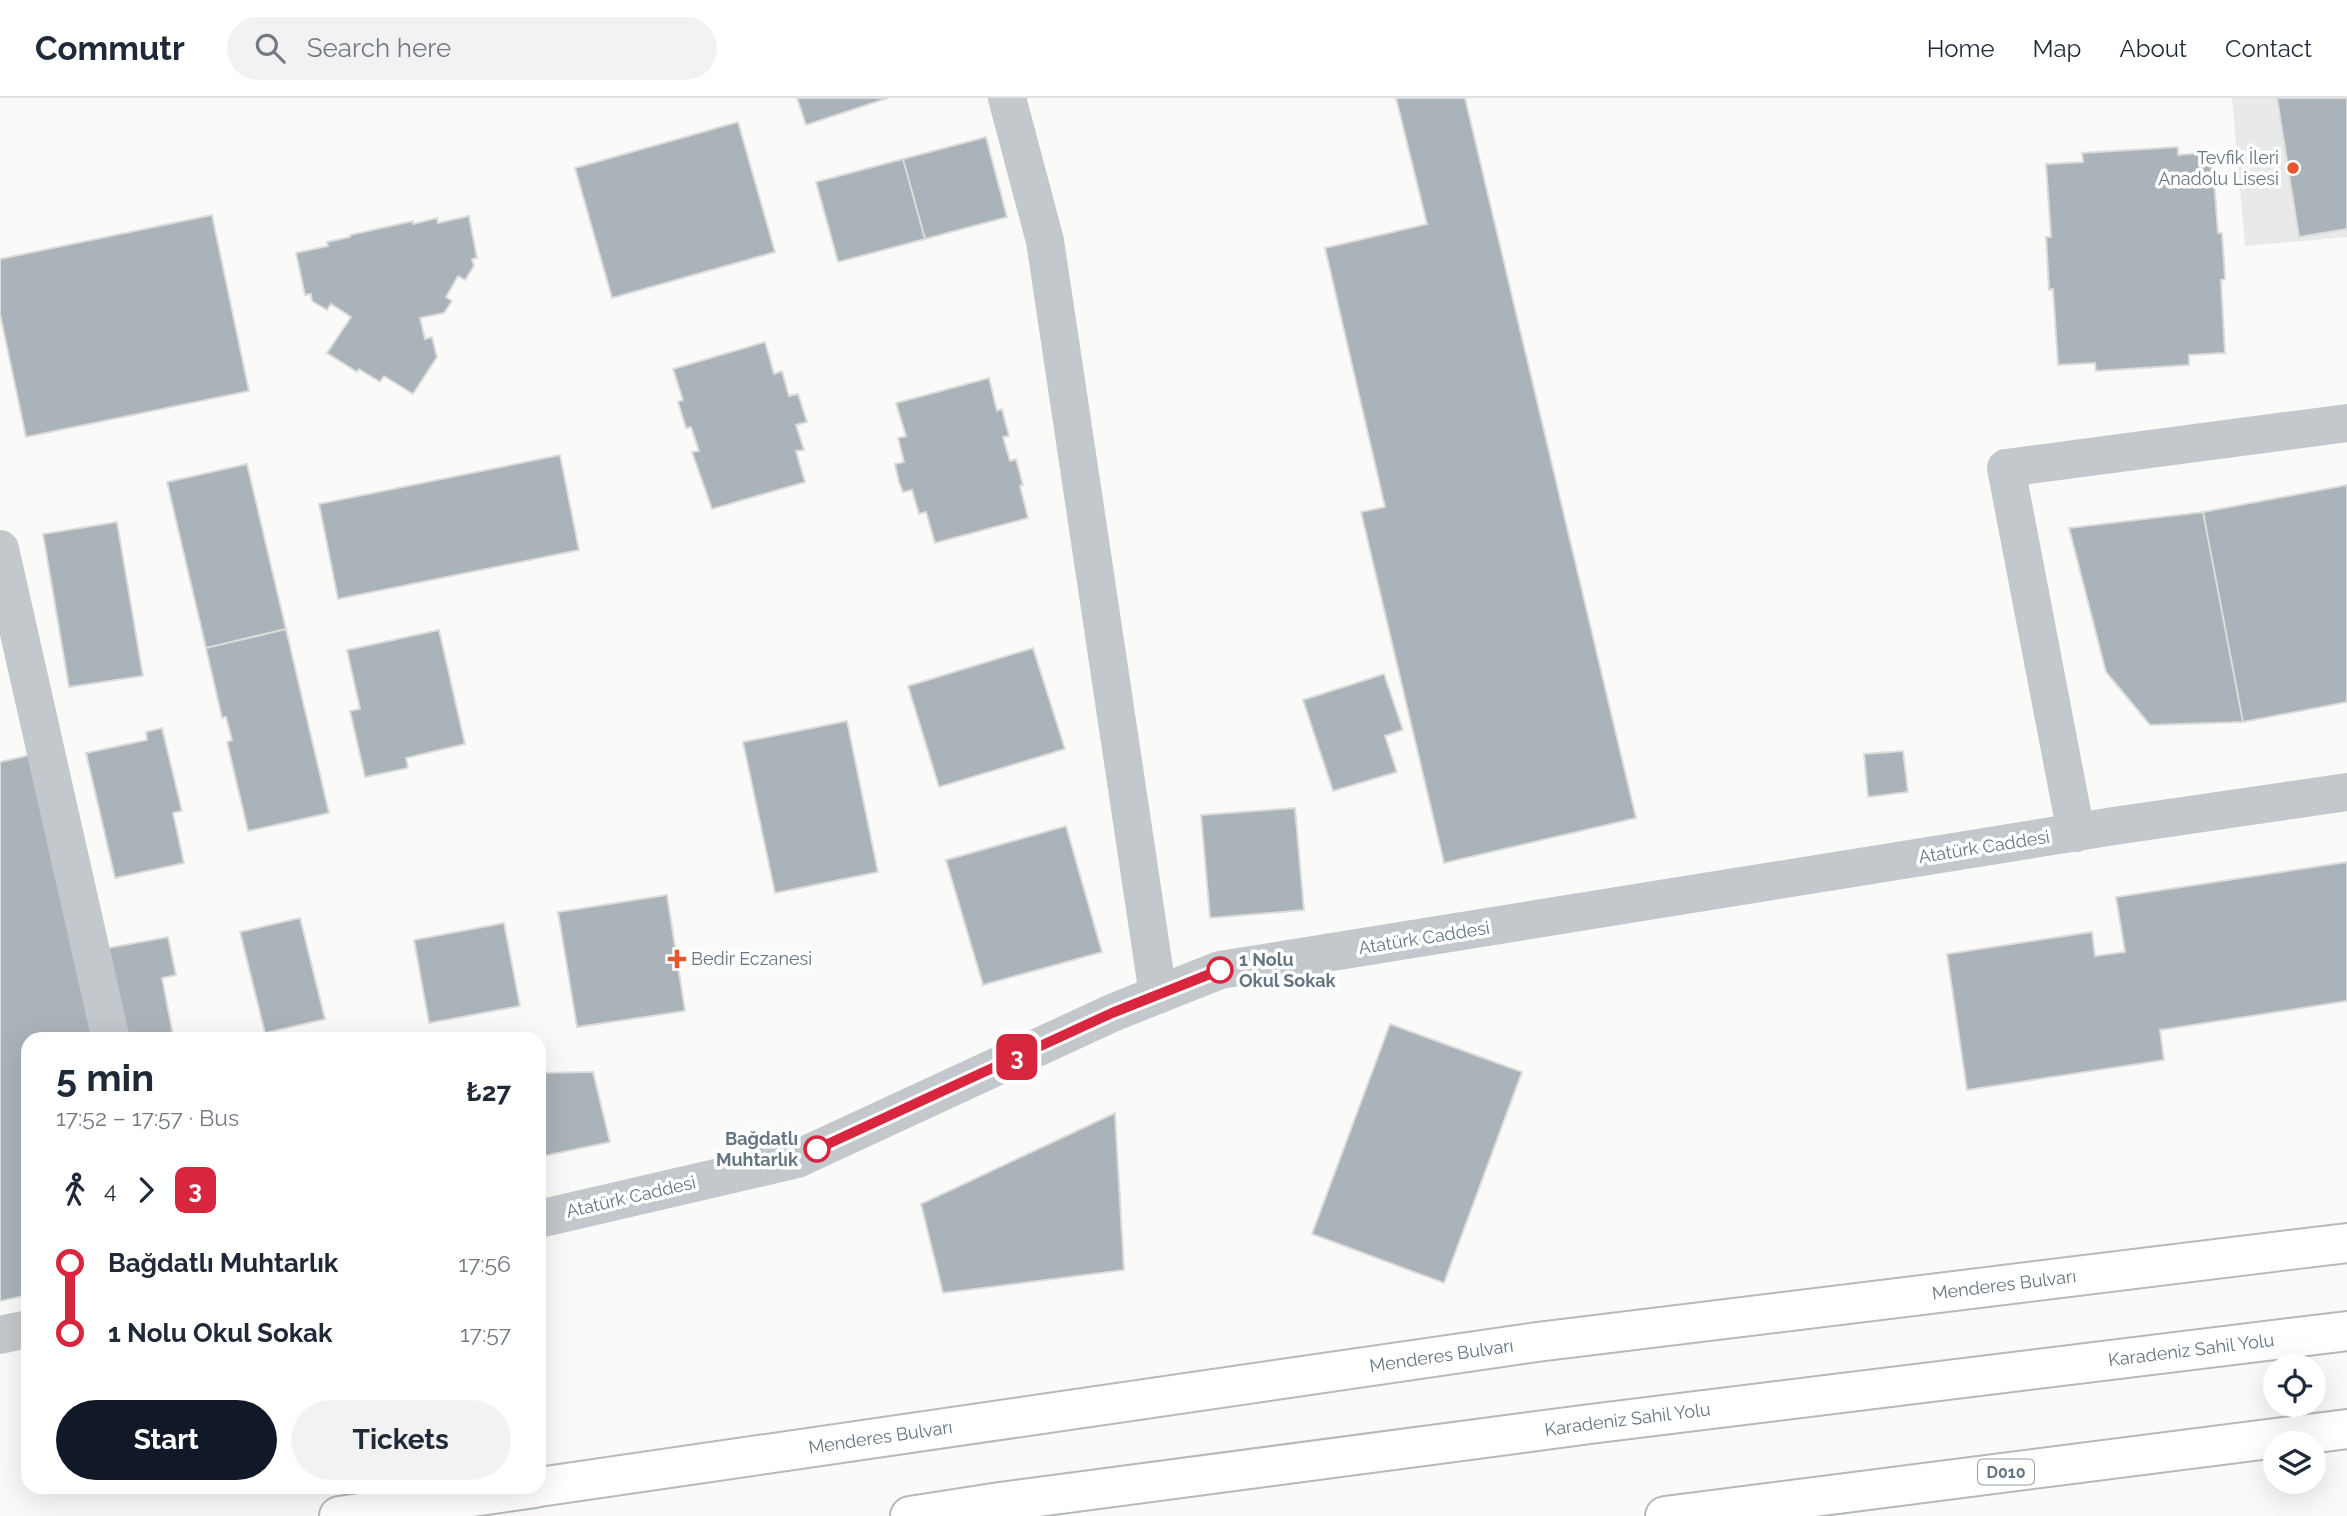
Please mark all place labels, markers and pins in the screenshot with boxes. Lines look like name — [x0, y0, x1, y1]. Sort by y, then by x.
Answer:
place label: Tevfik İleri Anadolu Lisesi — [2158, 147, 2279, 189]
marker: Tevfik İleri Anadolu Lisesi — [2285, 160, 2301, 176]
place label: Bedir Eczanesi — [691, 948, 812, 969]
place label: 1 Nolu Okul Sokak — [1239, 949, 1337, 991]
marker: Bedir Eczanesi — [669, 951, 685, 967]
marker: 1 Nolu Okul Sokak — [1207, 957, 1233, 983]
place label: Bağdatlı Muhtarlık — [716, 1128, 799, 1170]
marker: Bağdatlı Muhtarlık — [804, 1136, 830, 1162]

